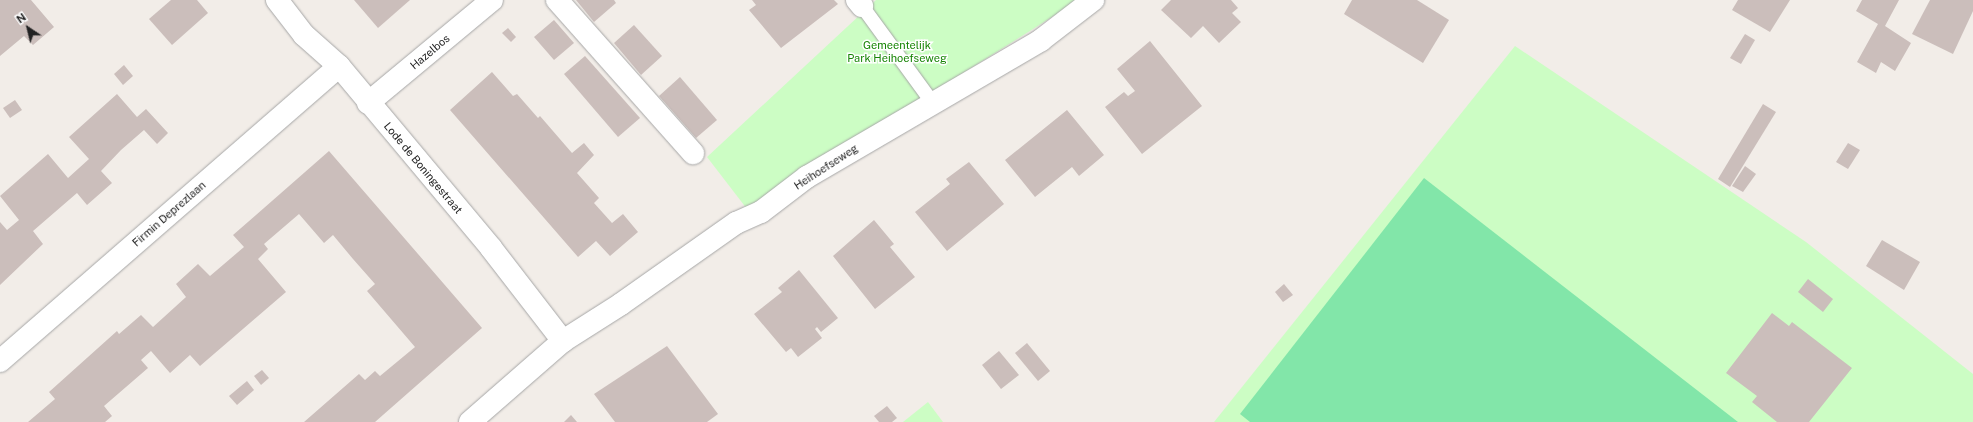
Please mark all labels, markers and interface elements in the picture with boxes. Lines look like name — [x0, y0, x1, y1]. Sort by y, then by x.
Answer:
north arrow — [8, 8, 48, 48]
text: N — [14, 11, 28, 26]
street label: Hazelbos — [408, 32, 452, 72]
park label: Gemeentelijk Park Heihoefseweg — [847, 39, 947, 65]
street label: Lode de Boningestraat — [381, 120, 465, 216]
street label: Heihoefseweg — [792, 141, 860, 193]
street label: Firmin Deprezlaan — [130, 179, 208, 249]

